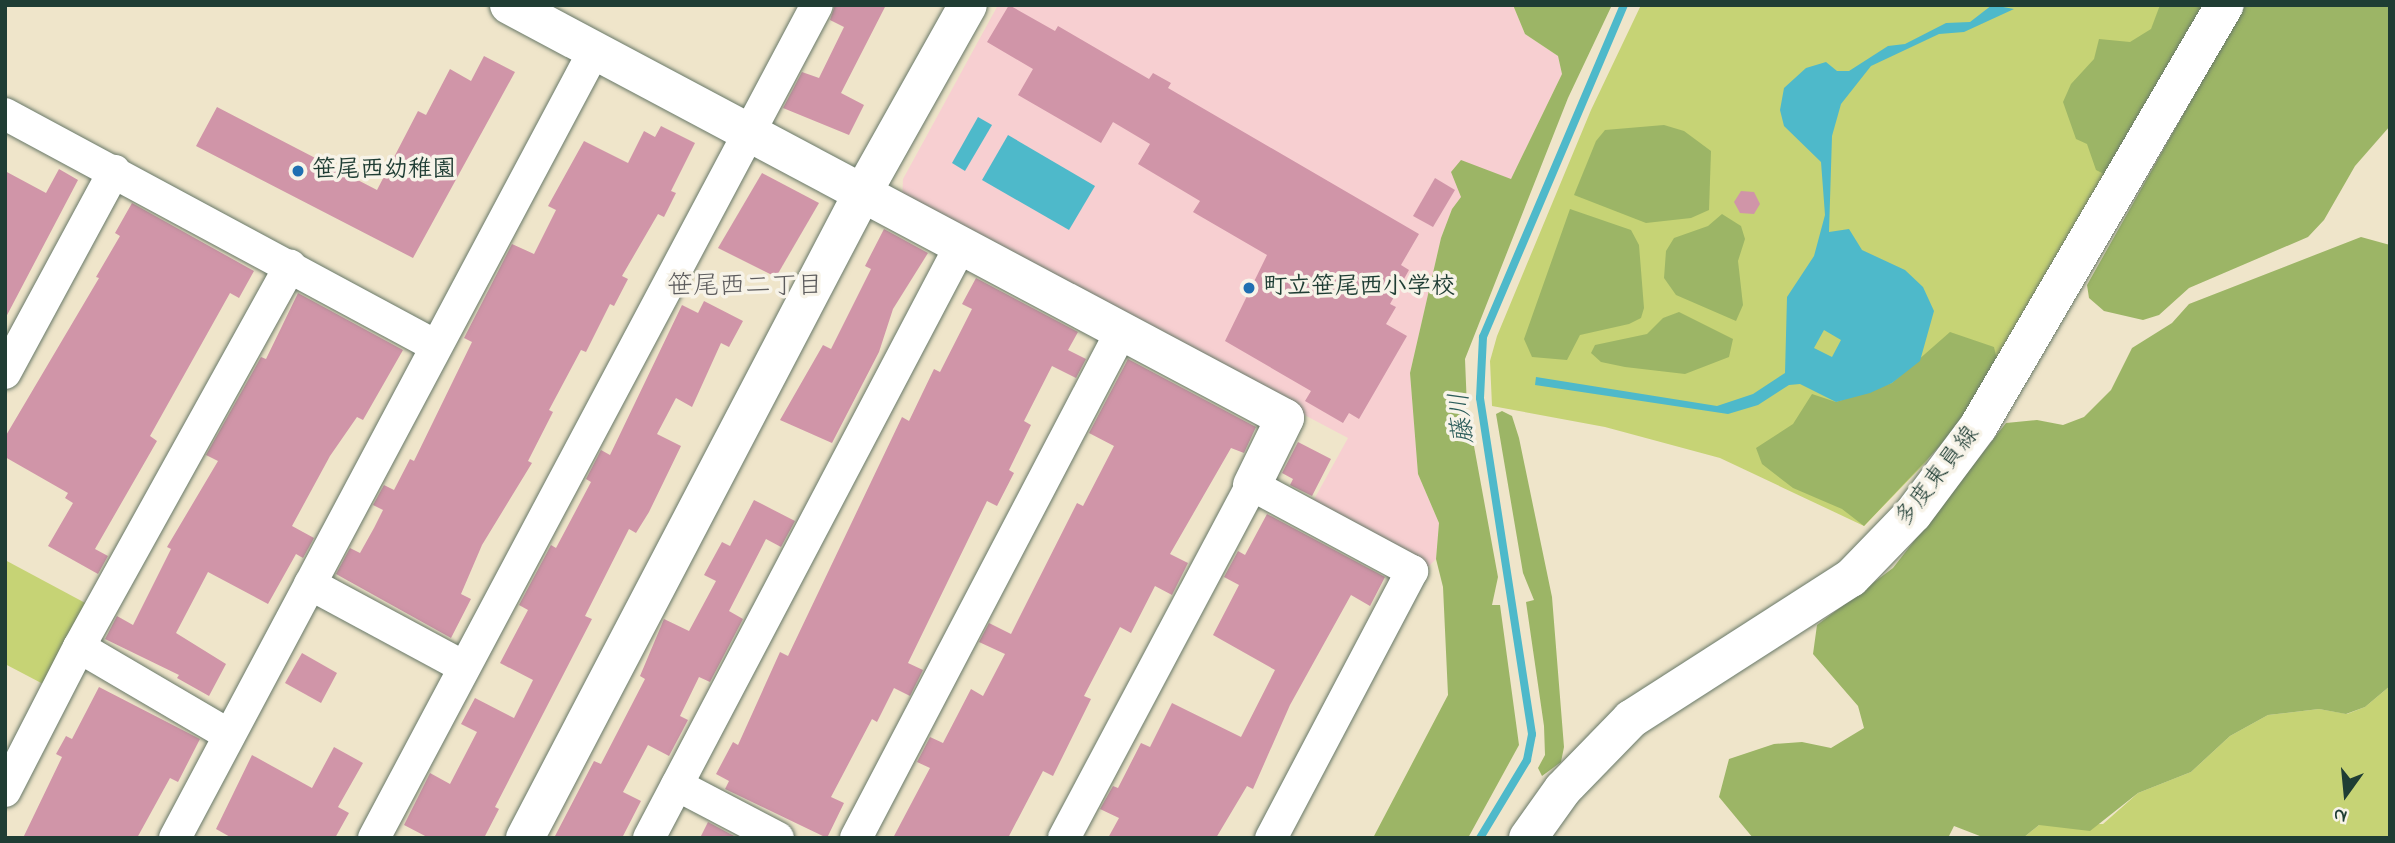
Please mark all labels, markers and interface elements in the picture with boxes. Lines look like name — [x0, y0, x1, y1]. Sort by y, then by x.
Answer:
place label: 笹尾西幼稚園 — [312, 157, 456, 185]
marker: 笹尾西幼稚園 — [290, 163, 306, 179]
district label: 笹尾西二丁目 — [667, 272, 823, 304]
place label: 町立笹尾西小学校 — [1263, 274, 1455, 302]
marker: 町立笹尾西小学校 — [1241, 280, 1257, 296]
water label: 藤川 — [1446, 391, 1482, 445]
street label: 多度東員線 — [1890, 421, 1986, 533]
north arrow — [2311, 759, 2381, 829]
text: N — [2331, 800, 2350, 829]

